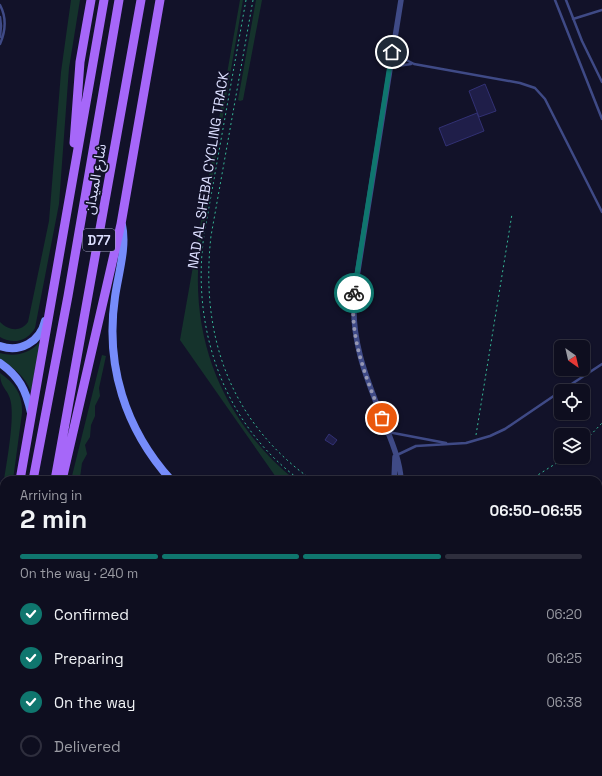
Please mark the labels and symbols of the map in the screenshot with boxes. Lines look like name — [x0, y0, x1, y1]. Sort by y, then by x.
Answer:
pin — [375, 35, 409, 69]
street label: NAD AL SHEBA CYCLING TRACK — [183, 70, 233, 270]
street label: شارع الميدان — [80, 142, 112, 216]
road number: D77 — [83, 229, 115, 251]
courier — [334, 273, 374, 313]
north arrow — [554, 340, 590, 376]
pin — [365, 401, 399, 435]

